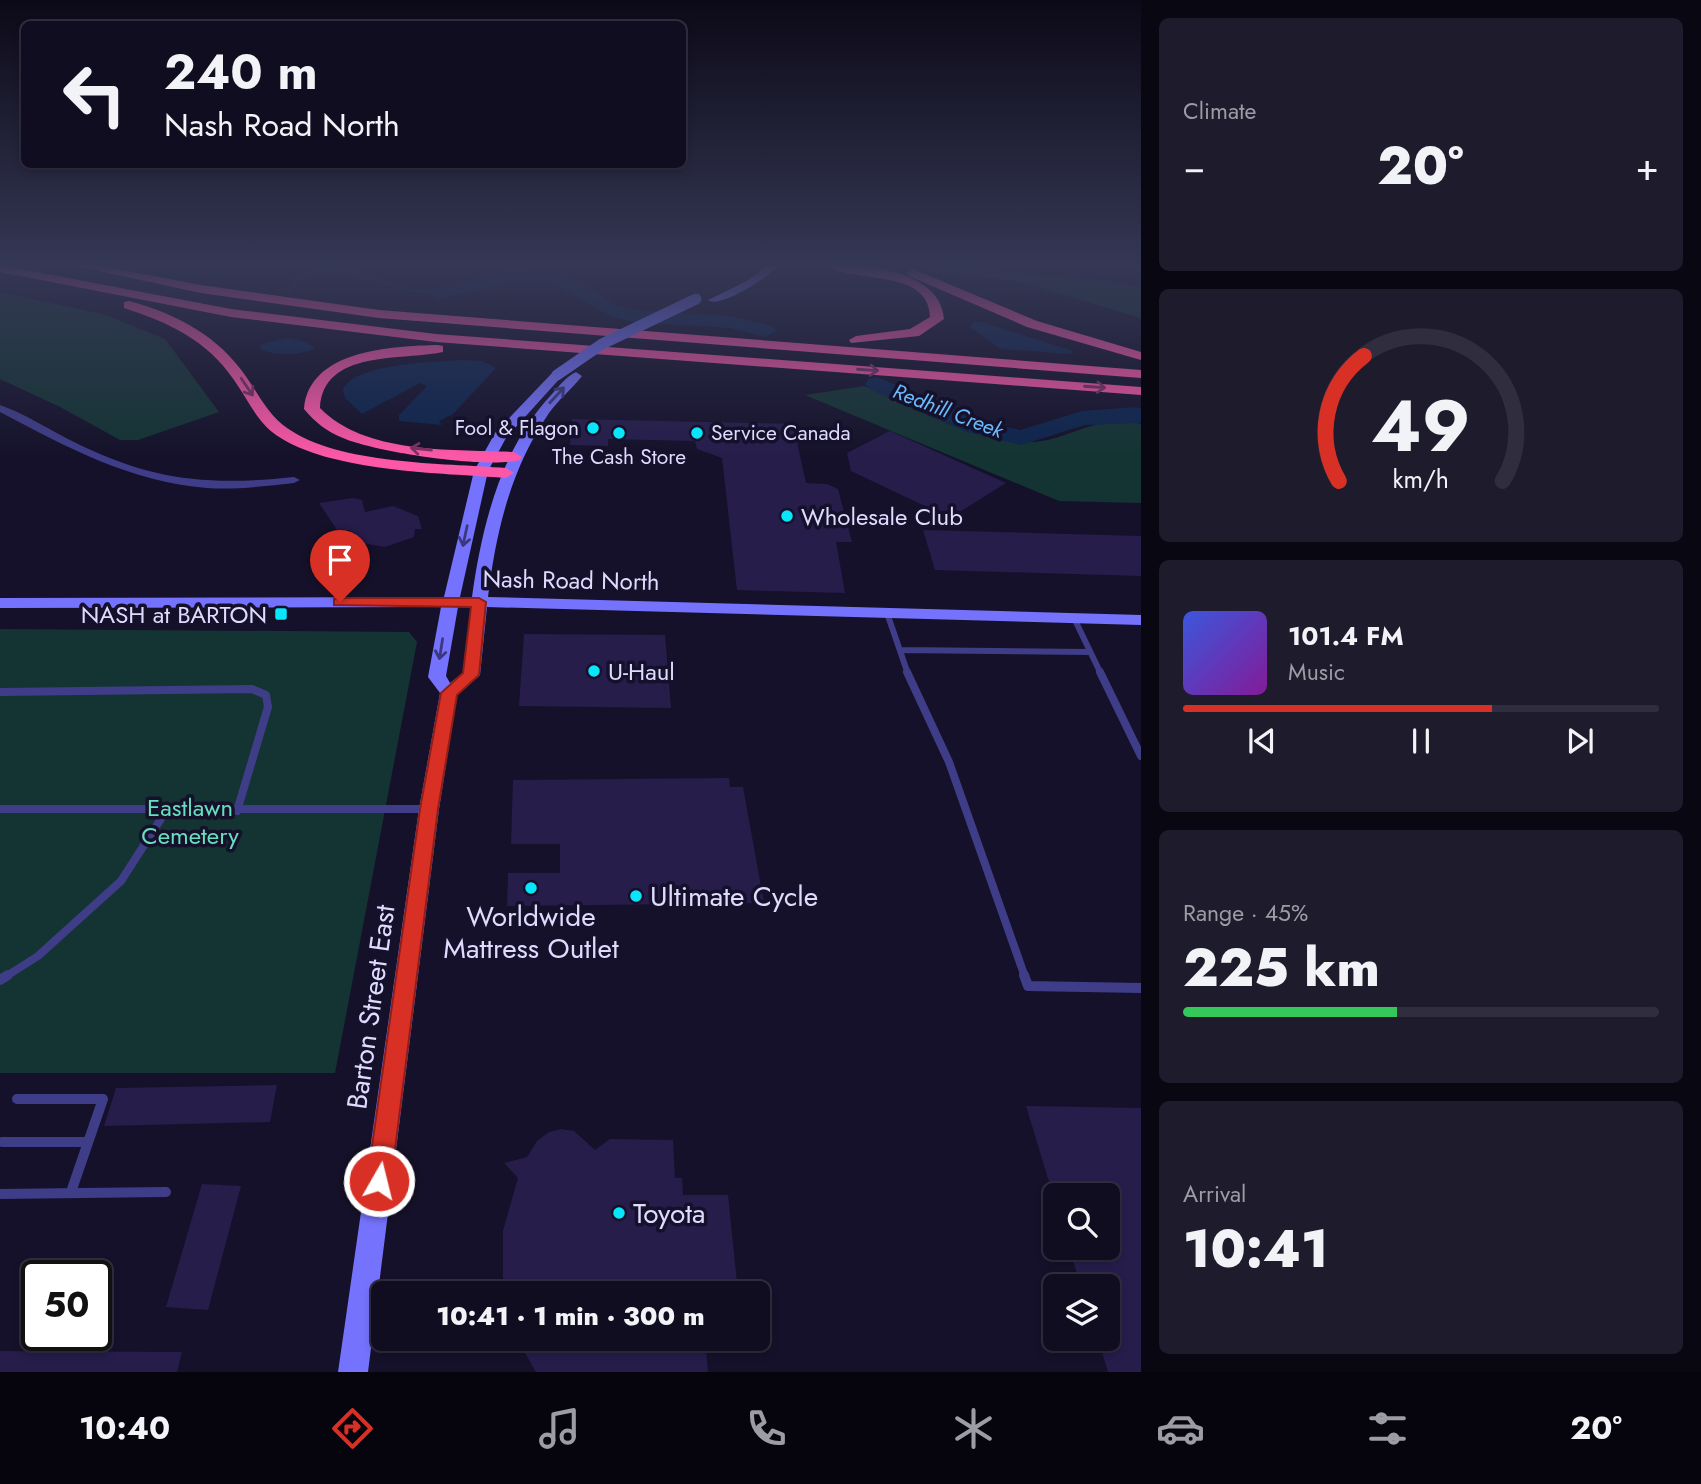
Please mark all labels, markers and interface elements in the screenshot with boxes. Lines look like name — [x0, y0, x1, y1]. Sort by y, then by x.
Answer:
text: 240 m — [164, 37, 318, 107]
icon: left — [49, 49, 140, 140]
text: Climate — [1183, 94, 1256, 128]
text: Nash Road North — [164, 102, 400, 148]
text: 20° — [1377, 128, 1464, 204]
text: − — [1183, 139, 1205, 194]
text: + — [1636, 139, 1659, 194]
one-way arrow — [857, 364, 879, 377]
text: 49 — [1371, 374, 1471, 479]
water label: Redhill Creek — [889, 376, 1008, 446]
one-way arrow — [240, 377, 254, 397]
one-way arrow — [1084, 381, 1106, 394]
one-way arrow — [548, 387, 565, 404]
place label: Fool & Flagon — [455, 413, 579, 443]
place label: Service Canada — [711, 418, 851, 448]
marker: Fool & Flagon — [585, 420, 601, 436]
marker: The Cash Store — [611, 425, 627, 441]
marker: Service Canada — [689, 425, 705, 441]
one-way arrow — [410, 442, 433, 455]
place label: The Cash Store — [552, 442, 686, 472]
text: km/h — [1393, 461, 1449, 497]
place label: Wholesale Club — [801, 499, 963, 534]
marker: Wholesale Club — [779, 508, 795, 524]
one-way arrow — [457, 524, 471, 547]
pin — [310, 530, 370, 602]
icon: arrive — [321, 541, 359, 579]
street label: Nash Road North — [482, 561, 660, 599]
place label: NASH at BARTON — [81, 597, 267, 632]
marker: NASH at BARTON — [273, 606, 289, 622]
text: 101.4 FM — [1288, 617, 1404, 655]
one-way arrow — [434, 638, 447, 660]
place label: U-Haul — [608, 654, 675, 689]
text: Music — [1288, 655, 1345, 689]
marker: U-Haul — [586, 663, 602, 679]
icon: previous — [1243, 722, 1281, 760]
icon: pause — [1402, 722, 1440, 760]
icon: next — [1561, 722, 1599, 760]
park label: Eastlawn Cemetery — [141, 790, 239, 853]
place label: Ultimate Cycle — [650, 876, 818, 917]
marker: Worldwide Mattress Outlet — [523, 880, 539, 896]
marker: Ultimate Cycle — [628, 888, 644, 904]
place label: Worldwide Mattress Outlet — [443, 896, 619, 969]
text: Range · 45% — [1183, 896, 1308, 930]
street label: Barton Street East — [336, 902, 406, 1112]
text: 225 km — [1183, 930, 1380, 1006]
position arrow — [342, 1144, 416, 1218]
text: Arrival — [1183, 1177, 1246, 1211]
map controls — [1043, 1183, 1120, 1351]
button: search — [1043, 1183, 1120, 1260]
place label: Toyota — [633, 1193, 705, 1234]
marker: Toyota — [611, 1205, 627, 1221]
text: 10:41 — [1183, 1211, 1328, 1287]
speed limit sign: 50 — [21, 1260, 112, 1351]
button: layers — [1043, 1274, 1120, 1351]
text: 10:41 · 1 min · 300 m — [436, 1297, 705, 1335]
icon: directions — [328, 1404, 377, 1453]
icon: music — [535, 1404, 584, 1453]
icon: phone — [742, 1404, 791, 1453]
icon: climate — [949, 1404, 998, 1453]
icon: car — [1156, 1404, 1205, 1453]
icon: filters — [1363, 1404, 1412, 1453]
text: 10:40 — [79, 1405, 170, 1451]
text: 20° — [1570, 1405, 1622, 1451]

